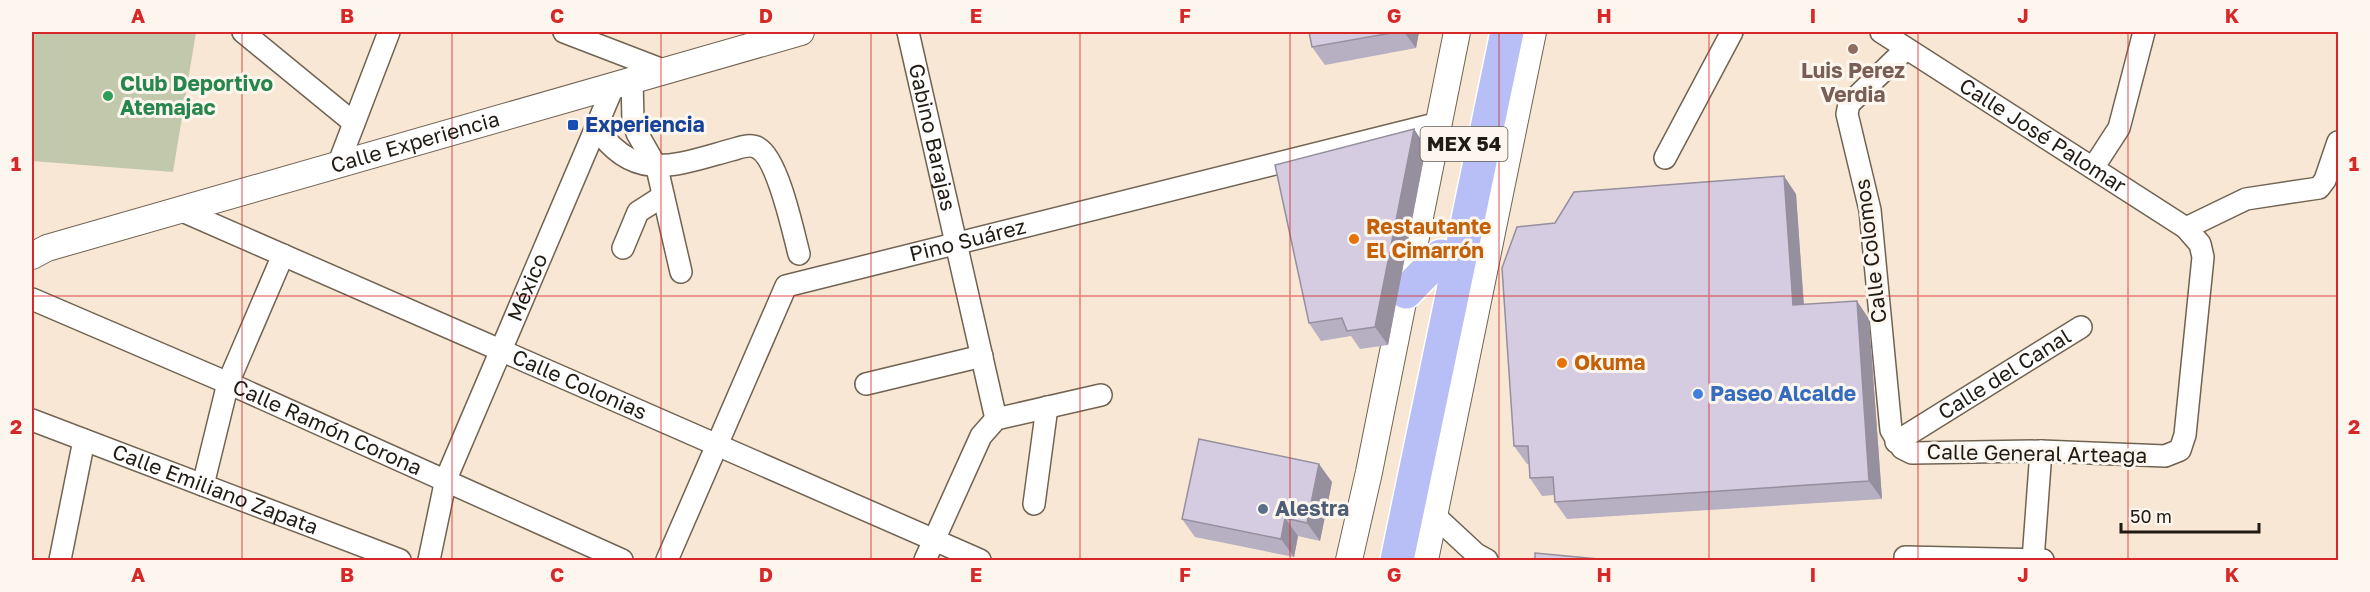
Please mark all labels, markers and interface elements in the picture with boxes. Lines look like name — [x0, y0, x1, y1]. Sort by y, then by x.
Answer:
text: A — [131, 3, 145, 27]
text: B — [340, 3, 354, 27]
text: C — [550, 3, 564, 27]
text: D — [759, 3, 773, 27]
text: E — [970, 3, 982, 27]
text: F — [1179, 3, 1191, 27]
text: G — [1387, 3, 1401, 27]
text: H — [1596, 3, 1612, 27]
text: I — [1810, 3, 1816, 27]
text: J — [2017, 3, 2029, 27]
text: K — [2225, 3, 2240, 27]
marker: Luis Perez Verdia — [1846, 42, 1860, 56]
place label: Luis Perez Verdia — [1801, 57, 1905, 107]
street label: Gabino Barajas — [904, 61, 962, 213]
place label: Club Deportivo Atemajac — [120, 70, 273, 120]
street label: Calle José Palomar — [1955, 72, 2131, 198]
marker: Club Deportivo Atemajac — [101, 89, 115, 103]
street label: Calle Experiencia — [328, 105, 502, 178]
place label: Experiencia — [585, 111, 705, 137]
marker: Experiencia — [566, 118, 580, 132]
road number: MEX 54 — [1420, 127, 1508, 161]
text: 1 — [11, 151, 21, 175]
text: 1 — [2349, 151, 2359, 175]
street label: Calle Colomos — [1848, 178, 1892, 325]
street label: Pino Suárez — [907, 213, 1028, 267]
place label: Restautante El Cimarrón — [1366, 213, 1491, 263]
marker: Restautante El Cimarrón — [1347, 232, 1361, 246]
street label: México — [501, 249, 553, 325]
street label: Calle del Canal — [1933, 323, 2075, 425]
street label: Calle Colonias — [508, 343, 651, 425]
place label: Okuma — [1574, 349, 1645, 375]
marker: Okuma — [1555, 356, 1569, 370]
street label: Calle Ramón Corona — [229, 373, 426, 480]
place label: Paseo Alcalde — [1710, 380, 1856, 406]
marker: Paseo Alcalde — [1691, 387, 1705, 401]
text: 2 — [10, 414, 22, 438]
text: 2 — [2348, 414, 2360, 438]
street label: Calle Emiliano Zapata — [109, 438, 322, 540]
street label: Calle General Arteaga — [1927, 438, 2148, 468]
place label: Alestra — [1275, 495, 1349, 521]
scale bar — [2121, 496, 2259, 534]
marker: Alestra — [1256, 502, 1270, 516]
text: 50 m — [2130, 505, 2172, 527]
text: A — [131, 562, 145, 586]
text: B — [340, 562, 354, 586]
text: C — [550, 562, 564, 586]
text: D — [759, 562, 773, 586]
text: E — [970, 562, 982, 586]
text: F — [1179, 562, 1191, 586]
text: G — [1387, 562, 1401, 586]
text: H — [1596, 562, 1612, 586]
text: I — [1810, 562, 1816, 586]
text: J — [2017, 562, 2029, 586]
text: K — [2225, 562, 2240, 586]

